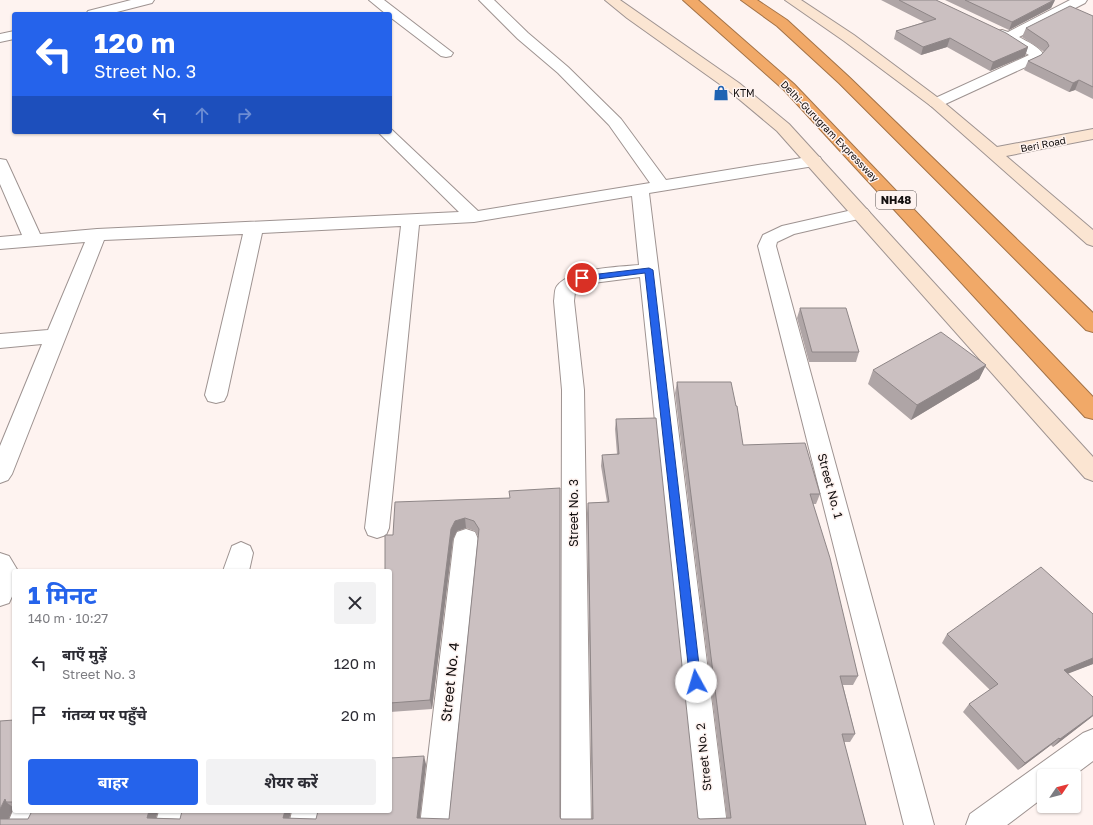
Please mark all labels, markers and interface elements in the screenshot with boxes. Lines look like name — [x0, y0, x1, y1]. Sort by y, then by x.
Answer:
text: 120 m — [94, 26, 175, 59]
icon: left — [28, 28, 80, 80]
text: Street No. 3 — [94, 60, 196, 82]
street label: Delhi-Gurugram Expressway — [779, 78, 882, 184]
shop icon: KTM — [712, 84, 730, 102]
place label: KTM — [733, 87, 755, 99]
icon: left — [149, 104, 171, 126]
icon: ahead — [191, 104, 213, 126]
icon: right — [233, 104, 255, 126]
street label: Beri Road — [1019, 134, 1067, 154]
road number: NH48 — [876, 191, 916, 209]
pin — [565, 261, 599, 295]
icon: arrive — [571, 267, 593, 289]
street label: Street No. 1 — [815, 452, 846, 520]
street label: Street No. 3 — [566, 479, 581, 547]
text: 1 मिनट — [28, 580, 97, 609]
button: close — [334, 582, 376, 624]
text: 140 m · 10:27 — [28, 610, 108, 626]
street label: Street No. 4 — [437, 641, 462, 723]
text: बाएँ मुड़ें — [62, 645, 107, 663]
icon: left — [28, 652, 50, 674]
text: 120 m — [334, 654, 376, 672]
position arrow — [675, 661, 717, 703]
text: Street No. 3 — [62, 666, 136, 682]
icon: arrive — [28, 704, 50, 726]
text: गंतव्य पर पहुँचे — [62, 705, 147, 723]
text: 20 m — [341, 706, 376, 724]
street label: Street No. 2 — [692, 722, 715, 792]
button: बाहर — [28, 759, 198, 805]
button: शेयर करें — [206, 759, 376, 805]
north arrow — [1037, 769, 1081, 813]
map controls — [1037, 769, 1081, 813]

